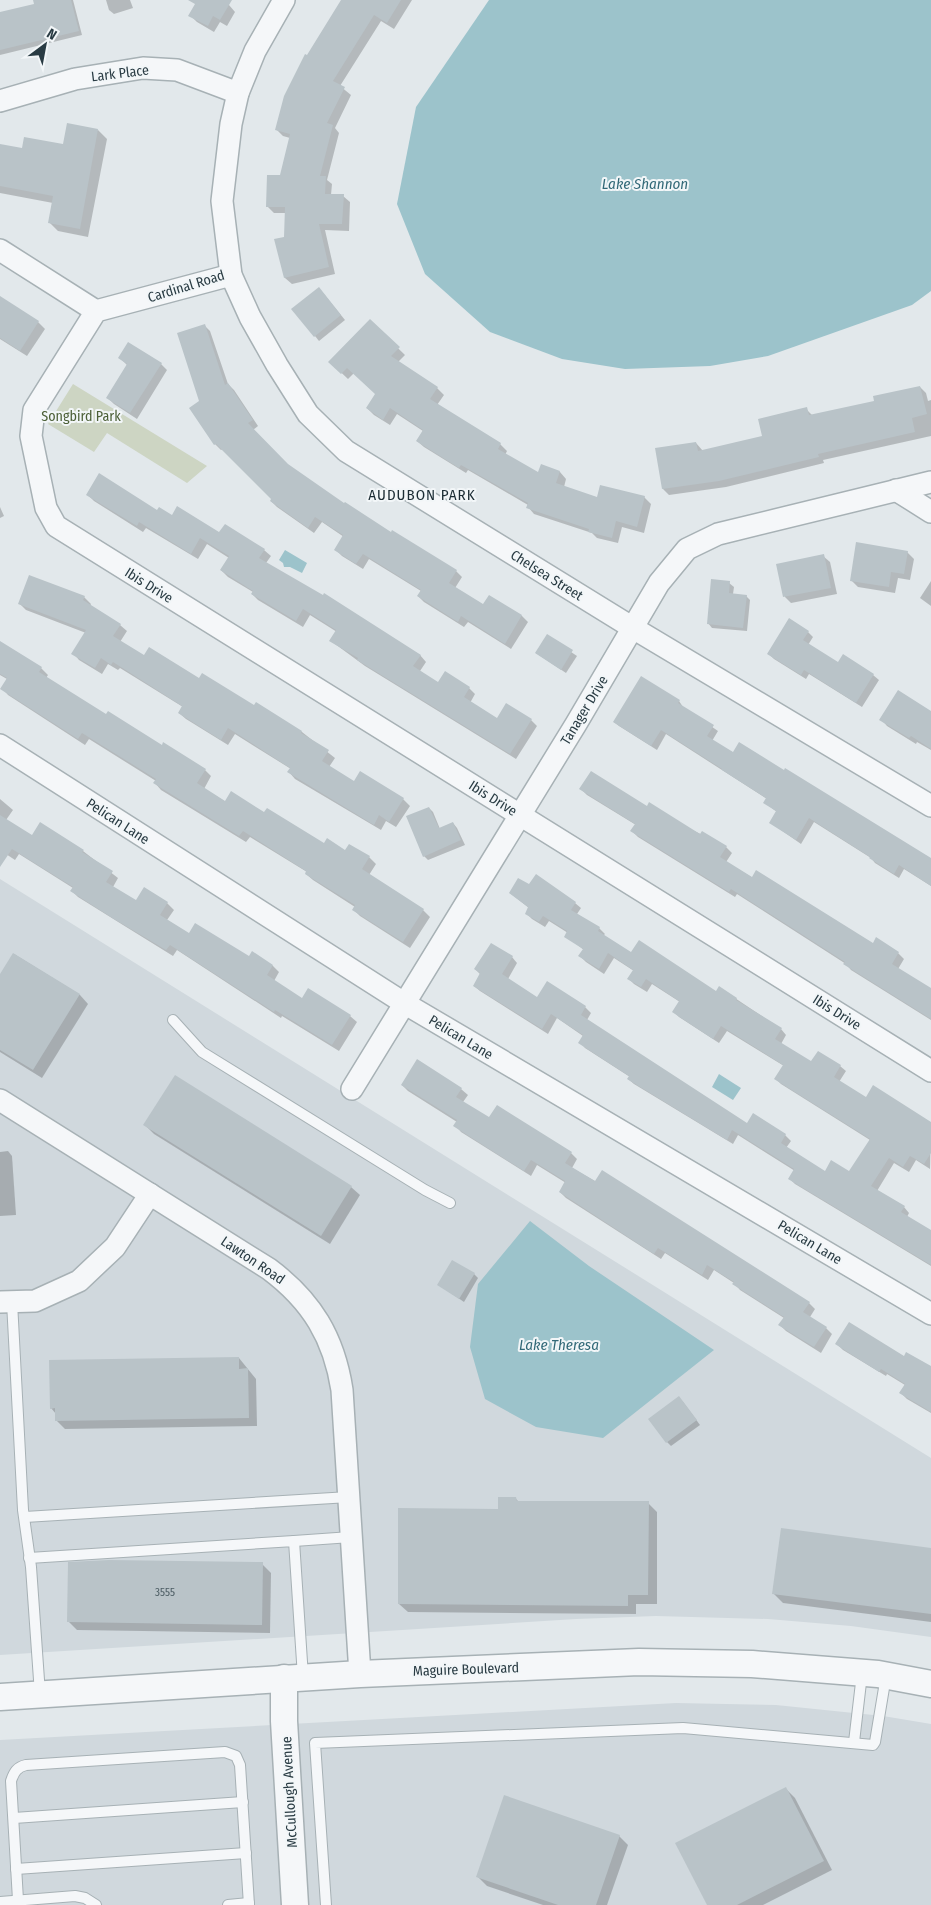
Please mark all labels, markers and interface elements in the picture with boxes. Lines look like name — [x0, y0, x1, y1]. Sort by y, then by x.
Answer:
north arrow — [20, 20, 70, 70]
text: N — [44, 25, 60, 44]
street label: Lark Place — [90, 62, 150, 85]
water label: Lake Shannon — [602, 175, 688, 193]
street label: Cardinal Road — [146, 267, 227, 306]
park label: Songbird Park — [41, 408, 121, 425]
district label: AUDUBON PARK — [368, 486, 476, 504]
street label: Chelsea Street — [507, 546, 586, 605]
street label: Ibis Drive — [122, 564, 176, 607]
street label: Tanager Drive — [557, 672, 612, 748]
street label: Ibis Drive — [466, 777, 520, 820]
street label: Pelican Lane — [83, 795, 152, 848]
street label: Ibis Drive — [810, 991, 864, 1034]
street label: Pelican Lane — [426, 1012, 496, 1063]
street label: Pelican Lane — [775, 1217, 845, 1268]
street label: Lawton Road — [218, 1233, 288, 1288]
water label: Lake Theresa — [519, 1336, 599, 1354]
house number: 3555 — [155, 1586, 175, 1599]
street label: Maguire Boulevard — [413, 1659, 519, 1680]
street label: McCullough Avenue — [278, 1736, 301, 1848]

